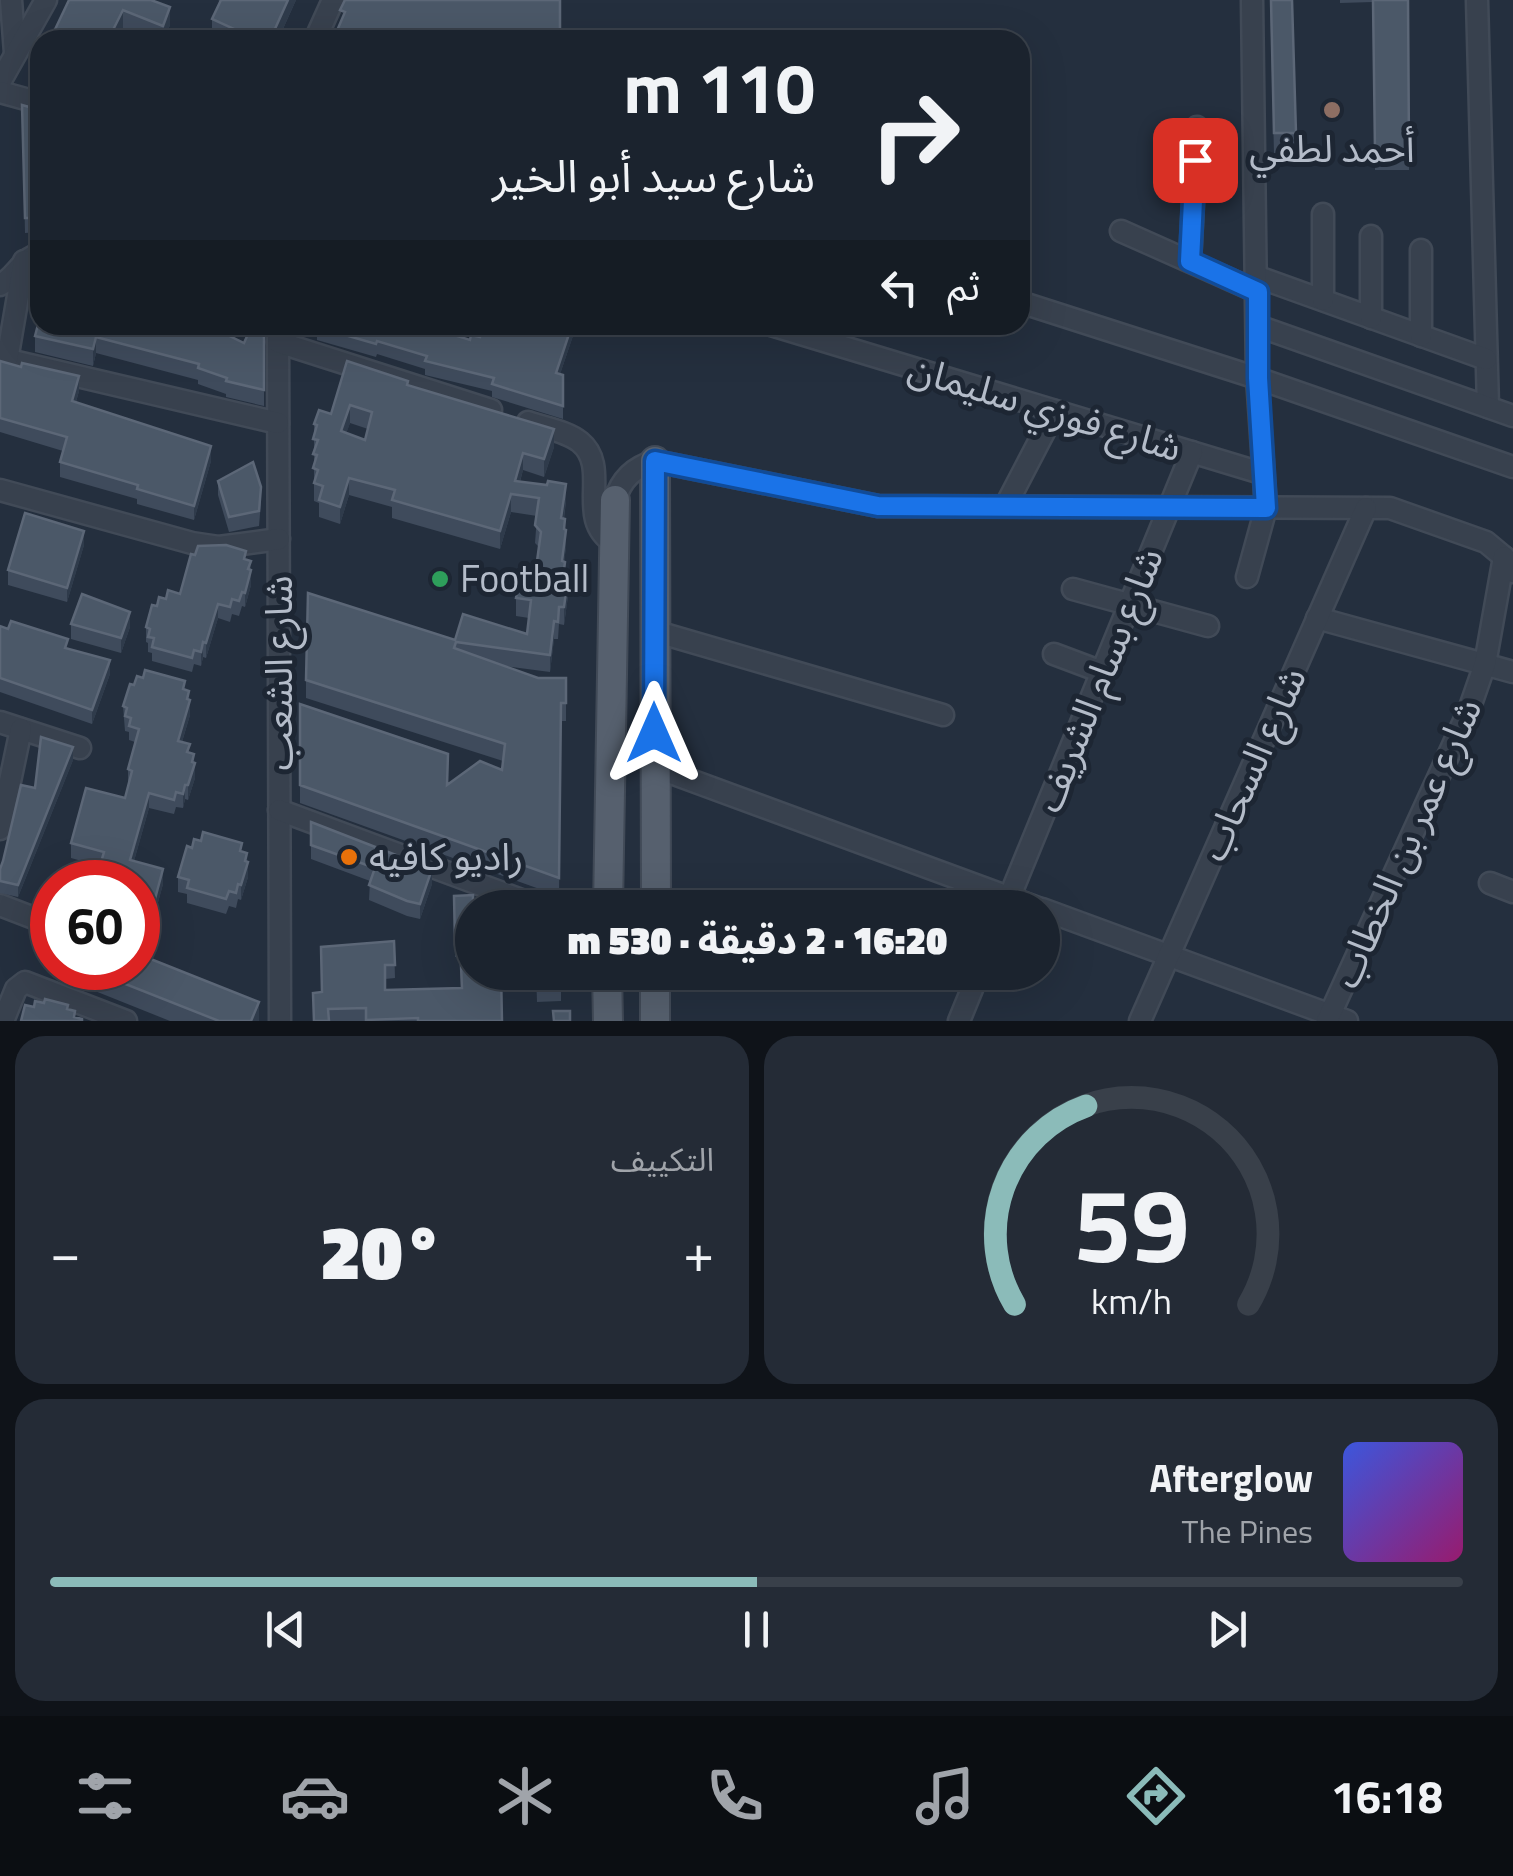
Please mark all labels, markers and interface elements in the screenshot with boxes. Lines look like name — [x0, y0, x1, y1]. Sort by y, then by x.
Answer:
text: 110 m — [623, 34, 815, 140]
icon: right — [850, 70, 980, 200]
marker: أحمد لطفي — [1321, 99, 1343, 121]
pin — [1153, 118, 1238, 203]
place label: أحمد لطفي — [1249, 119, 1415, 178]
icon: arrive — [1168, 133, 1223, 188]
text: شارع سيد أبو الخير — [492, 141, 815, 209]
text: ثم — [947, 257, 980, 315]
icon: left — [872, 260, 927, 315]
street label: شارع فوزي سليمان — [901, 338, 1189, 477]
street label: شارع بسام الشريف — [1019, 538, 1179, 821]
place label: Football — [460, 549, 589, 607]
marker: Football — [429, 568, 451, 590]
street label: شارع الشعب — [249, 576, 307, 770]
street label: شارع السحاب — [1184, 657, 1321, 870]
position arrow — [602, 681, 706, 785]
street label: شارع عمر بن الخطاب — [1316, 688, 1496, 997]
place label: راديو كافيه — [369, 827, 523, 885]
marker: راديو كافيه — [338, 846, 360, 868]
speed limit sign: 60 — [30, 860, 160, 990]
text: 16:20 · 2 دقيقة · 530 m — [568, 911, 947, 969]
text: التكييف — [611, 1135, 714, 1183]
text: 59 — [1073, 1144, 1189, 1302]
text: 20° — [320, 1194, 444, 1308]
text: − — [50, 1210, 81, 1293]
text: + — [683, 1210, 714, 1293]
text: km/h — [1091, 1273, 1171, 1328]
text: Afterglow — [1149, 1449, 1313, 1507]
text: The Pines — [1182, 1507, 1313, 1555]
icon: previous — [258, 1602, 313, 1657]
icon: pause — [729, 1602, 784, 1657]
icon: next — [1200, 1602, 1255, 1657]
icon: filters — [70, 1761, 140, 1831]
icon: car — [280, 1761, 350, 1831]
icon: climate — [490, 1761, 560, 1831]
icon: phone — [700, 1761, 770, 1831]
icon: music — [910, 1761, 980, 1831]
icon: directions — [1121, 1761, 1191, 1831]
text: 16:18 — [1331, 1762, 1443, 1830]

